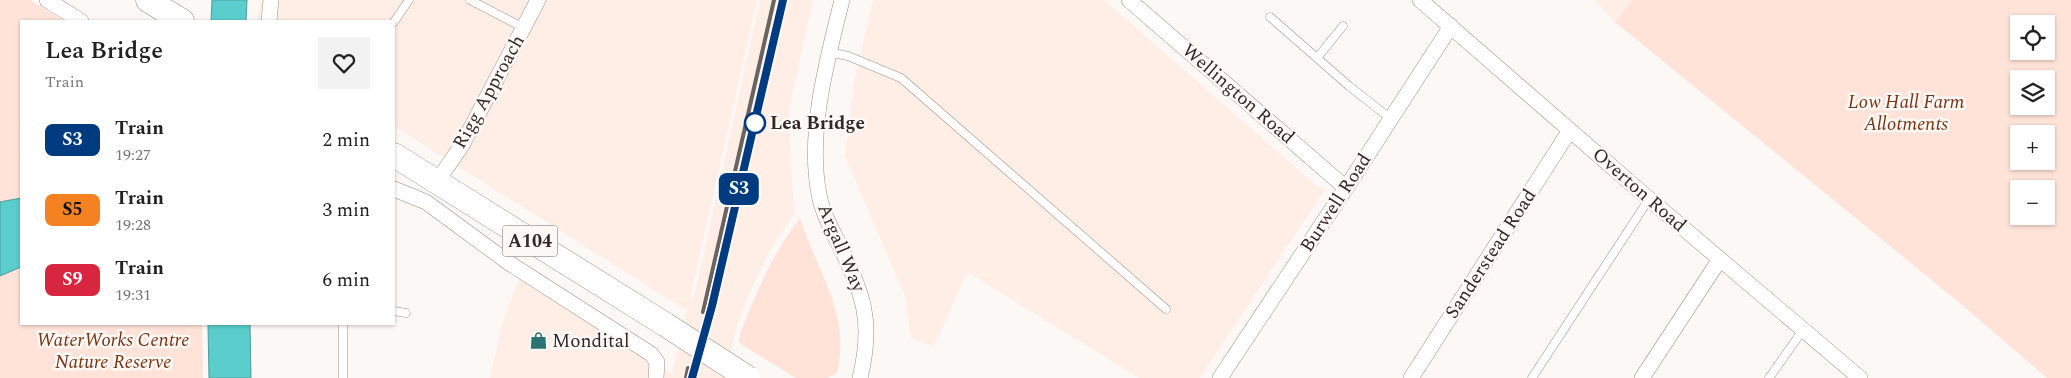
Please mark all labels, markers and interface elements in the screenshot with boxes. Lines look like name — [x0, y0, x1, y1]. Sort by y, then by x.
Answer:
map controls — [2010, 15, 2055, 225]
button: locate — [2010, 15, 2055, 60]
street label: Rigg Approach — [446, 30, 532, 154]
text: Lea Bridge — [45, 33, 163, 69]
button: heart — [318, 37, 370, 89]
street label: Wellington Road — [1175, 37, 1301, 151]
text: Train — [45, 70, 84, 94]
button: layers — [2010, 70, 2055, 115]
park label: Low Hall Farm Allotments — [1848, 88, 1965, 139]
place label: Lea Bridge — [770, 109, 865, 138]
marker: Lea Bridge — [744, 112, 766, 134]
text: Train — [115, 114, 164, 143]
button: + — [2010, 125, 2055, 170]
text: S3 — [62, 126, 83, 153]
text: 2 min — [322, 126, 370, 155]
street label: Overton Road — [1585, 141, 1693, 239]
text: 19:27 — [115, 143, 151, 167]
street label: Burwell Road — [1293, 148, 1379, 258]
line badge: S3 — [716, 173, 762, 205]
text: S3 — [729, 175, 749, 202]
button: − — [2010, 180, 2055, 225]
street label: Sanderstead Road — [1438, 183, 1544, 325]
text: Train — [115, 184, 164, 213]
text: S5 — [62, 196, 83, 223]
text: 3 min — [322, 196, 370, 225]
street label: Argall Way — [809, 199, 873, 298]
text: 19:28 — [115, 213, 151, 237]
road number: A104 — [502, 226, 558, 256]
text: Train — [115, 254, 164, 283]
text: S9 — [62, 266, 83, 293]
text: 6 min — [322, 266, 370, 295]
text: 19:31 — [115, 283, 151, 307]
park label: WaterWorks Centre Nature Reserve — [37, 326, 189, 377]
place label: Mondital — [552, 327, 630, 356]
shop icon: Mondital — [528, 331, 548, 351]

